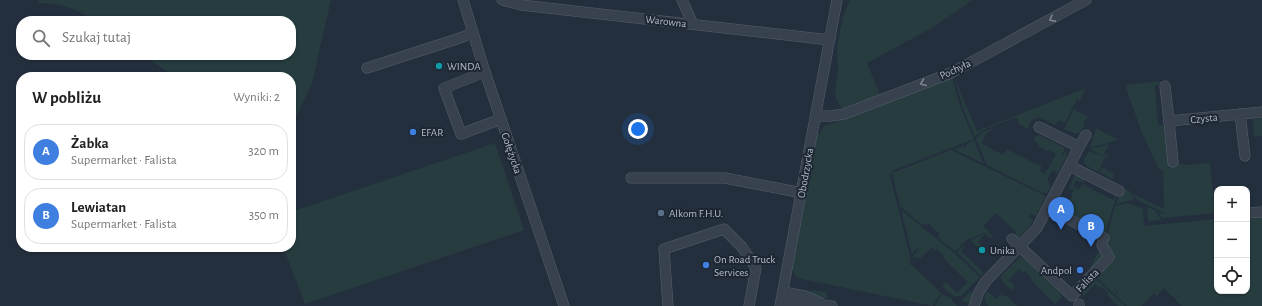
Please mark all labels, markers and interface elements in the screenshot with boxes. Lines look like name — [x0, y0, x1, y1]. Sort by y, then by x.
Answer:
street label: Warowna — [645, 14, 687, 29]
one-way arrow — [1049, 14, 1056, 21]
search box — [16, 16, 296, 60]
icon: search — [30, 27, 52, 49]
text: Szukaj tutaj — [62, 30, 131, 45]
street label: Pochyła — [938, 57, 973, 81]
marker: WINDA — [434, 61, 444, 71]
place label: WINDA — [447, 61, 481, 72]
one-way arrow — [920, 79, 927, 87]
text: W pobliżu — [32, 89, 101, 106]
text: Wyniki: 2 — [233, 91, 280, 104]
street label: Czysta — [1190, 112, 1218, 125]
your location — [628, 119, 648, 139]
marker: EFAR — [408, 127, 418, 137]
place label: EFAR — [421, 127, 443, 138]
street label: Gołężycka — [499, 131, 524, 175]
text: Żabka — [71, 136, 109, 151]
text: A — [42, 145, 50, 158]
text: 320 m — [248, 145, 279, 158]
street label: Obodrzycka — [796, 147, 815, 199]
text: Supermarket · Falista — [71, 154, 177, 167]
map controls — [1214, 186, 1250, 294]
button: + — [1214, 186, 1250, 222]
pin: A — [1048, 197, 1074, 230]
text: Lewiatan — [71, 200, 126, 215]
marker: Alkom F.H.U. — [656, 208, 666, 218]
place label: Alkom F.H.U. — [669, 208, 723, 219]
text: B — [42, 209, 50, 222]
text: 350 m — [249, 209, 279, 222]
pin: B — [1078, 214, 1104, 247]
text: Supermarket · Falista — [71, 218, 177, 231]
button: − — [1214, 222, 1250, 258]
marker: Unika — [977, 245, 987, 255]
place label: Unika — [990, 245, 1015, 256]
place label: On Road Truck Services — [714, 254, 775, 278]
button: locate — [1214, 258, 1250, 294]
marker: On Road Truck Services — [701, 260, 711, 270]
place label: Andpol — [1041, 265, 1072, 276]
marker: Andpol — [1075, 265, 1085, 275]
street label: Falista — [1074, 267, 1101, 294]

